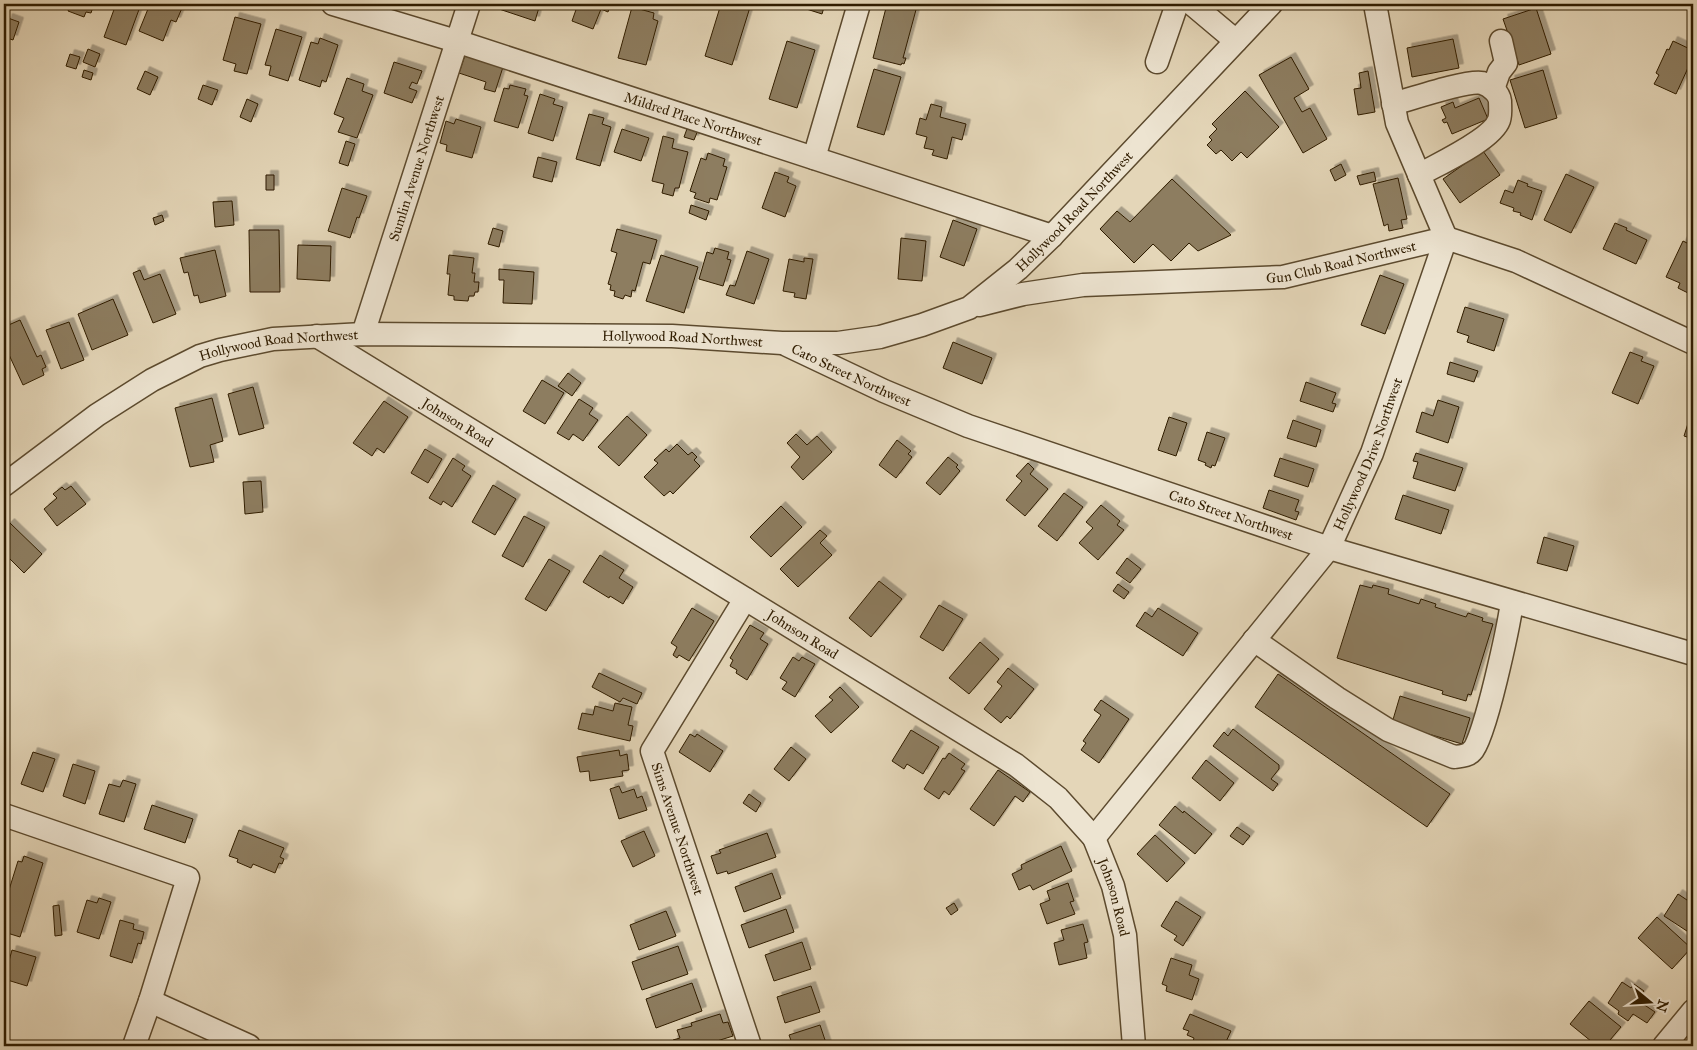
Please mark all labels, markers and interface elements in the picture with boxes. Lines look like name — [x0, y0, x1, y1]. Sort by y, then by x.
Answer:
street label: Mildred Place Northwest — [622, 89, 764, 150]
street label: Sumlin Avenue Northwest — [385, 93, 448, 244]
street label: Hollywood Road Northwest — [1013, 148, 1137, 275]
street label: Gun Club Road Northwest — [1266, 237, 1418, 287]
street label: Hollywood Road Northwest — [197, 326, 359, 365]
street label: Hollywood Road Northwest — [602, 328, 763, 351]
street label: Cato Street Northwest — [789, 340, 914, 410]
street label: Hollywood Drive Northwest — [1330, 375, 1406, 533]
street label: Johnson Road — [416, 393, 496, 451]
street label: Cato Street Northwest — [1167, 486, 1295, 544]
street label: Johnson Road — [762, 605, 841, 663]
street label: Sims Avenue Northwest — [647, 760, 707, 897]
street label: Johnson Road — [1092, 854, 1133, 938]
north arrow — [1624, 978, 1674, 1028]
text: N — [1652, 998, 1672, 1014]

